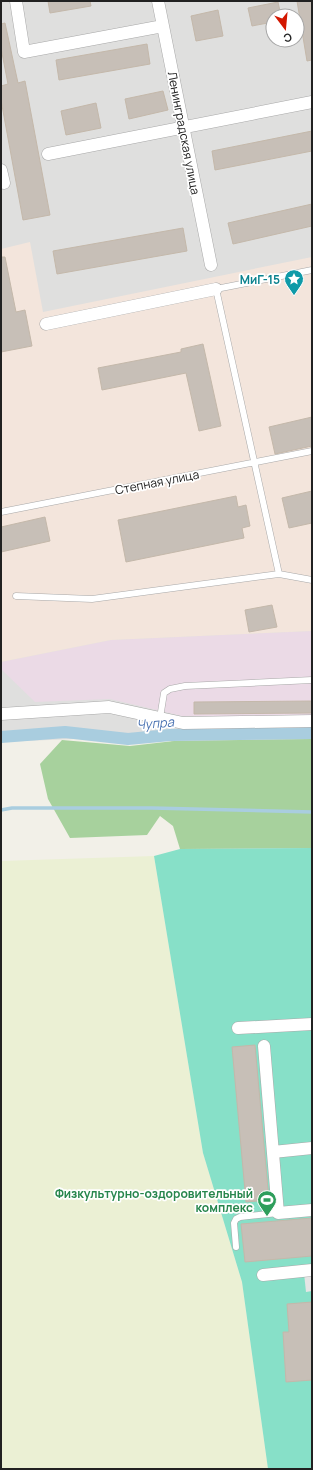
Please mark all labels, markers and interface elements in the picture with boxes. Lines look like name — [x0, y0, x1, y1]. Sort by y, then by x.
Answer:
north arrow — [265, 8, 305, 48]
text: С — [282, 30, 294, 46]
street label: Ленинградская улица — [164, 70, 204, 196]
place icon: МиГ-15 — [283, 268, 305, 296]
place label: МиГ-15 — [240, 271, 280, 288]
street label: Степная улица — [114, 466, 200, 498]
water label: Чупра — [135, 712, 175, 734]
place label: Физкультурно-оздоровительный комплекс — [55, 1185, 253, 1216]
sports icon: Физкультурно-оздоровительный комплекс — [256, 1189, 278, 1217]

